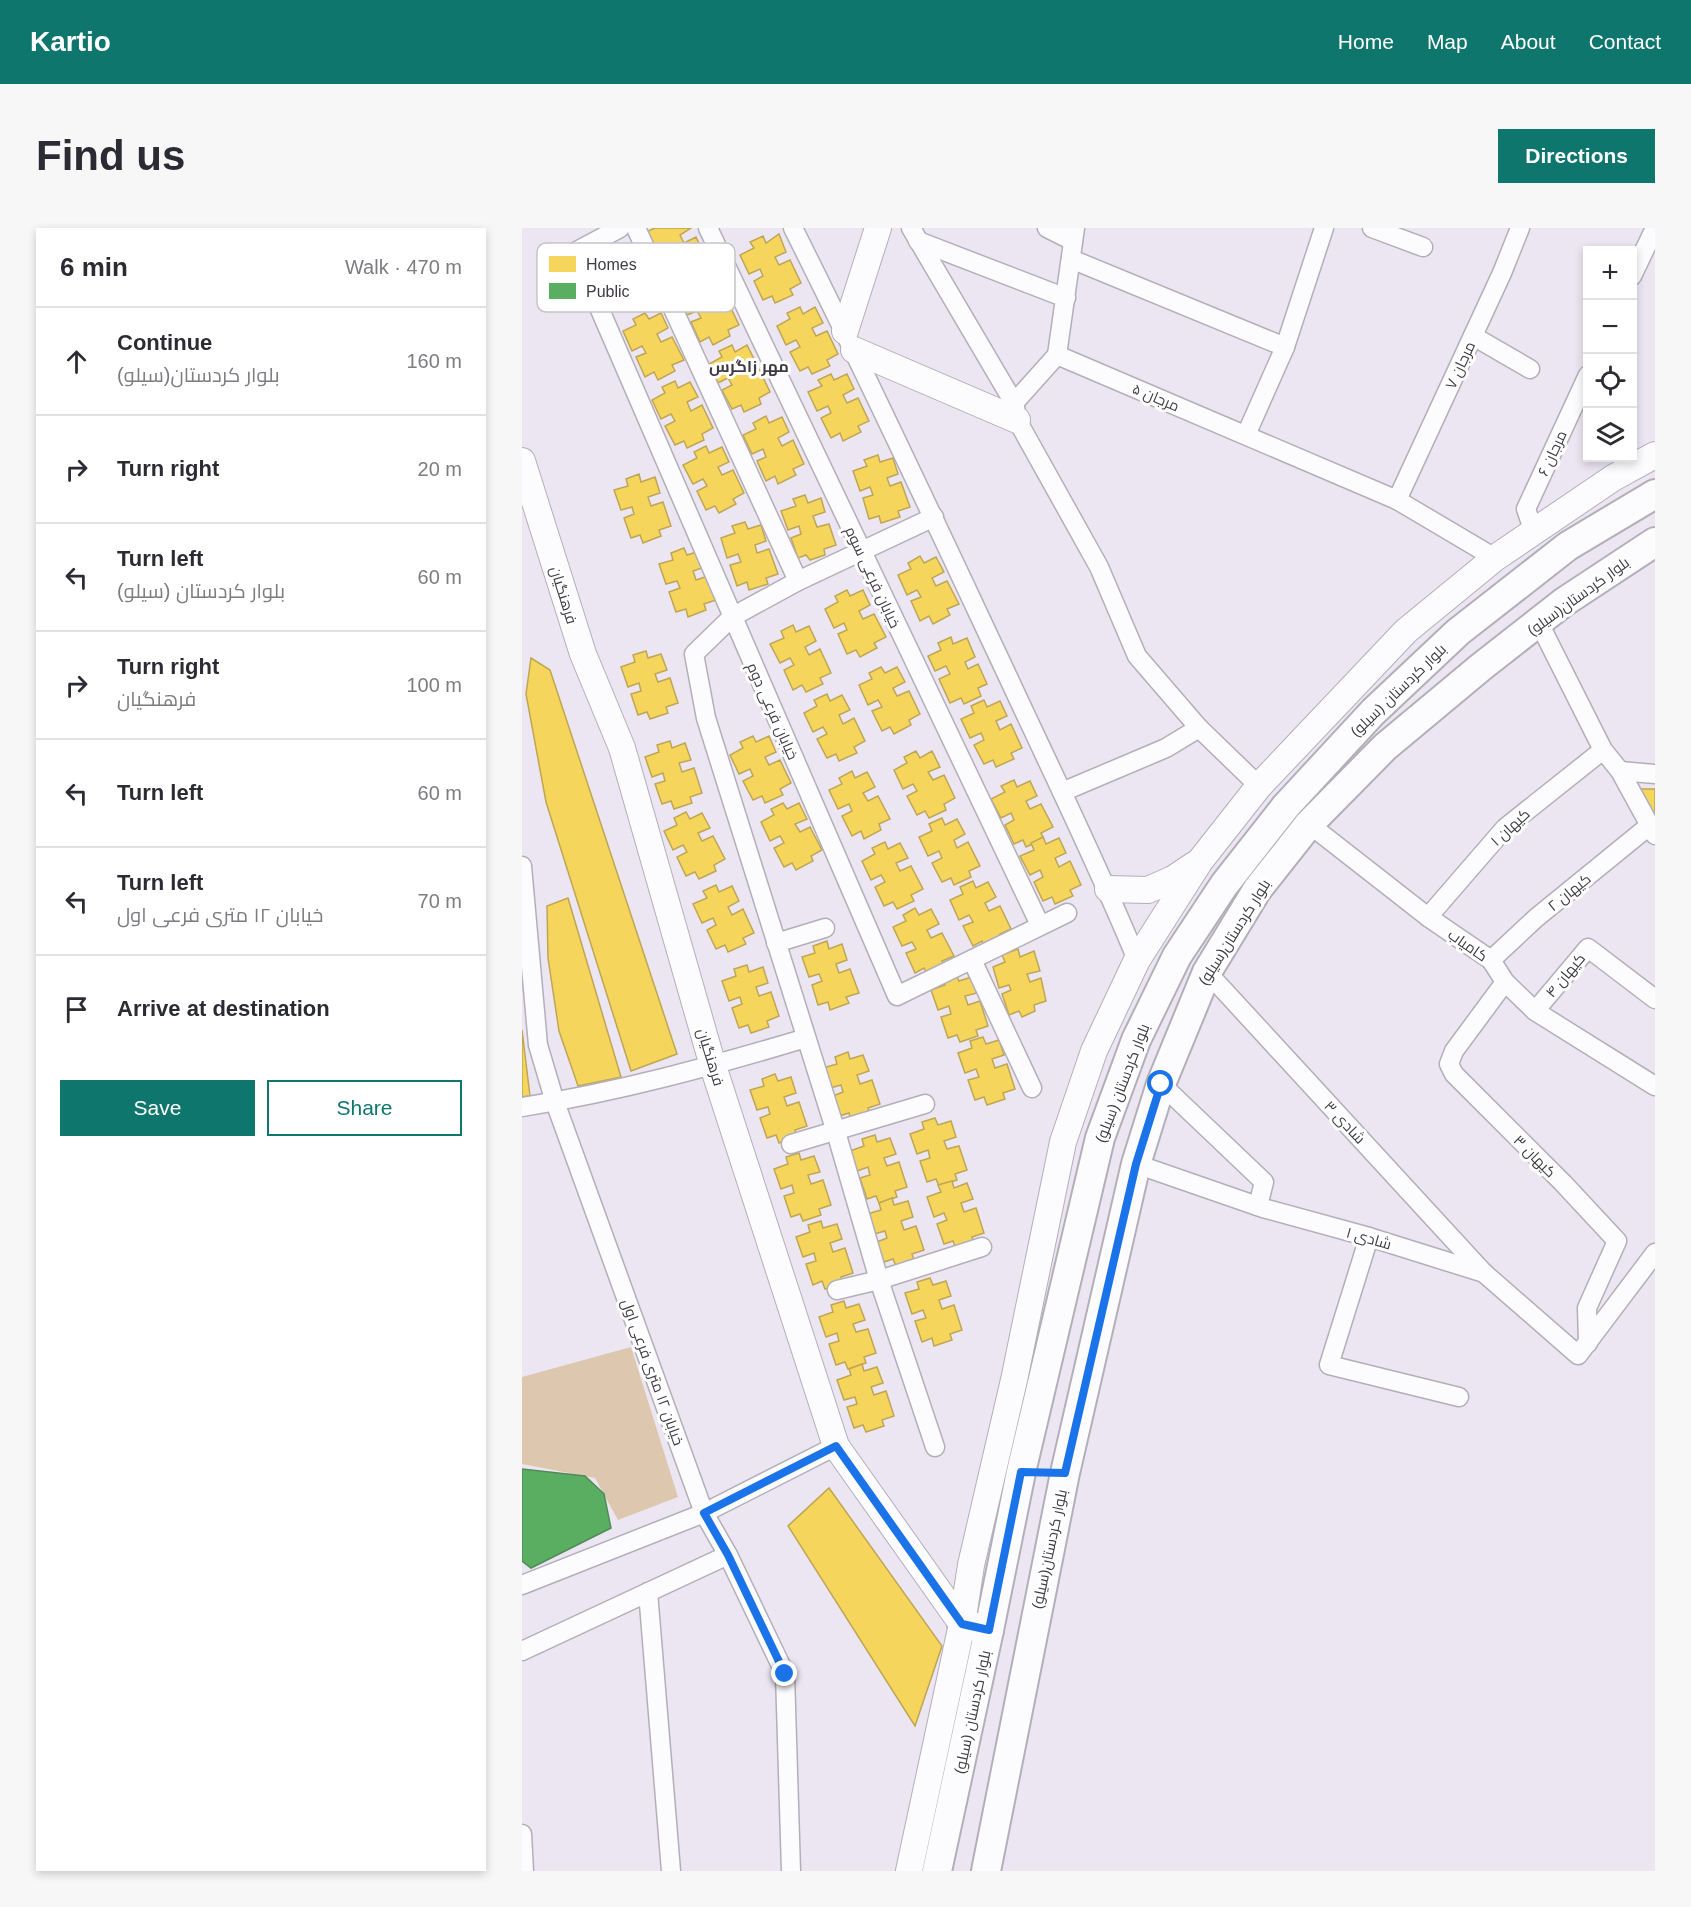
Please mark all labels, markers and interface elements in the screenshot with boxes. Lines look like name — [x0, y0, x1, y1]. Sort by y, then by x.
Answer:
text: Kartio — [30, 26, 111, 57]
text: Home — [1338, 30, 1394, 53]
text: Map — [1427, 30, 1468, 53]
text: About — [1501, 30, 1556, 53]
text: Contact — [1589, 30, 1661, 53]
button: Directions — [1498, 129, 1655, 183]
text: Find us — [36, 132, 185, 179]
legend — [537, 243, 735, 312]
map controls — [1583, 246, 1637, 462]
button: + — [1583, 246, 1637, 300]
text: 6 min — [60, 252, 128, 282]
text: Walk · 470 m — [345, 256, 462, 278]
text: Homes — [586, 256, 637, 273]
text: Public — [586, 283, 630, 300]
button: − — [1583, 300, 1637, 354]
text: Continue — [117, 330, 212, 355]
street label: مرجان ۷ — [1442, 339, 1480, 392]
icon: ahead — [60, 345, 93, 378]
text: 160 m — [406, 350, 462, 372]
button: locate — [1583, 354, 1637, 408]
district label: مهر زاگرس — [709, 358, 789, 376]
text: بلوار کردستان(سیلو) — [117, 364, 279, 386]
street label: مرجان ۵ — [1129, 380, 1182, 416]
button: layers — [1583, 408, 1637, 462]
street label: مرجان ۶ — [1534, 428, 1572, 479]
icon: right — [60, 453, 93, 486]
text: Turn right — [117, 456, 219, 481]
text: 20 m — [418, 458, 462, 480]
street label: خیابان فرعی سوم — [840, 523, 904, 631]
text: Turn left — [117, 546, 203, 571]
street label: بلوار کردستان(سیلو) — [1524, 553, 1633, 640]
icon: left — [60, 561, 93, 594]
street label: فرهنگیان — [545, 564, 581, 626]
text: 60 m — [418, 566, 462, 588]
text: بلوار کردستان (سیلو) — [117, 580, 285, 602]
street label: بلوار کردستان (سیلو) — [1347, 640, 1451, 741]
text: Turn right — [117, 654, 219, 679]
street label: خیابان فرعی دوم — [742, 660, 802, 763]
icon: right — [60, 669, 93, 702]
text: 100 m — [406, 674, 462, 696]
text: فرهنگیان — [117, 688, 196, 710]
icon: left — [60, 777, 93, 810]
text: Turn left — [117, 780, 203, 805]
text: 60 m — [418, 782, 462, 804]
street label: کیهان ۱ — [1487, 805, 1534, 851]
text: Turn left — [117, 870, 203, 895]
street label: کیهان ۲ — [1544, 870, 1595, 916]
street label: بلوار کردستان(سیلو) — [1195, 876, 1275, 989]
icon: left — [60, 885, 93, 918]
text: 70 m — [418, 890, 462, 912]
text: خیابان ۱۲ متری فرعی اول — [117, 904, 323, 926]
street label: کامیاب — [1445, 925, 1491, 965]
street label: کیهان ۴ — [1542, 950, 1590, 1002]
icon: arrive — [60, 993, 93, 1026]
text: Arrive at destination — [117, 996, 330, 1021]
street label: بلوار کردستان (سیلو) — [1091, 1021, 1154, 1146]
street label: فرهنگیان — [692, 1026, 728, 1088]
route start — [1147, 1070, 1173, 1096]
button: Save — [60, 1080, 255, 1136]
button: Share — [267, 1080, 462, 1136]
street label: شادی ۳ — [1320, 1097, 1369, 1148]
street label: کیهان ۳ — [1509, 1131, 1560, 1182]
street label: شادی ۱ — [1344, 1223, 1394, 1254]
street label: خیابان ۱۲ متری فرعی اول — [617, 1296, 687, 1448]
street label: بلوار کردستان(سیلو) — [1028, 1488, 1072, 1611]
street label: بلوار کردستان (سیلو) — [951, 1649, 995, 1776]
route end — [771, 1660, 797, 1686]

